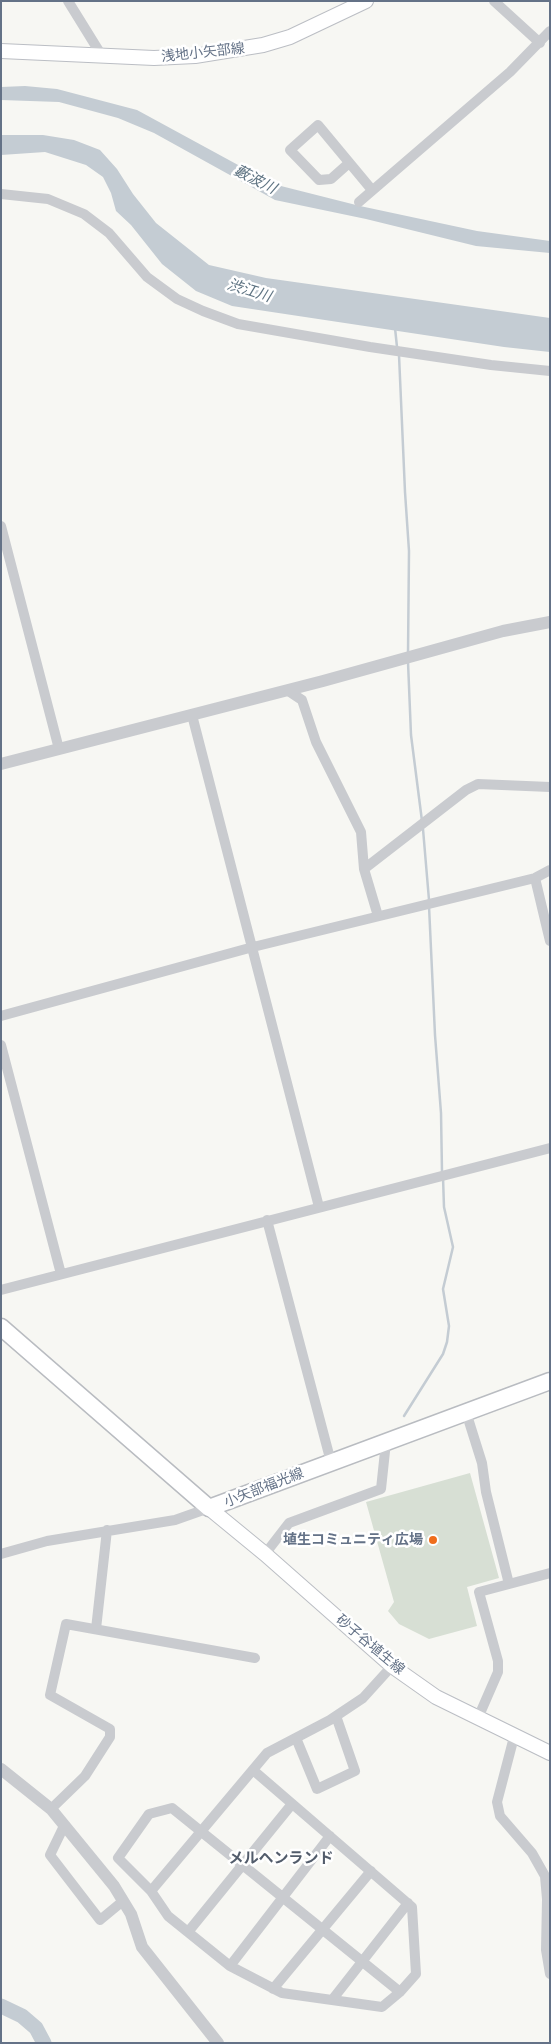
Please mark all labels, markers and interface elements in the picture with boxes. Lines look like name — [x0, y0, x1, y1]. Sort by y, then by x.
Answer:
street label: 浅地小矢部線 — [160, 40, 246, 66]
water label: 藪波川 — [231, 162, 279, 198]
water label: 渋江川 — [225, 276, 273, 306]
street label: 小矢部福光線 — [222, 1465, 306, 1511]
place label: 埴生コミュニティ広場 — [283, 1532, 423, 1548]
marker: 埴生コミュニティ広場 — [427, 1534, 439, 1546]
street label: 砂子谷埴生線 — [332, 1612, 408, 1678]
district label: メルヘンランド — [229, 1850, 333, 1868]

